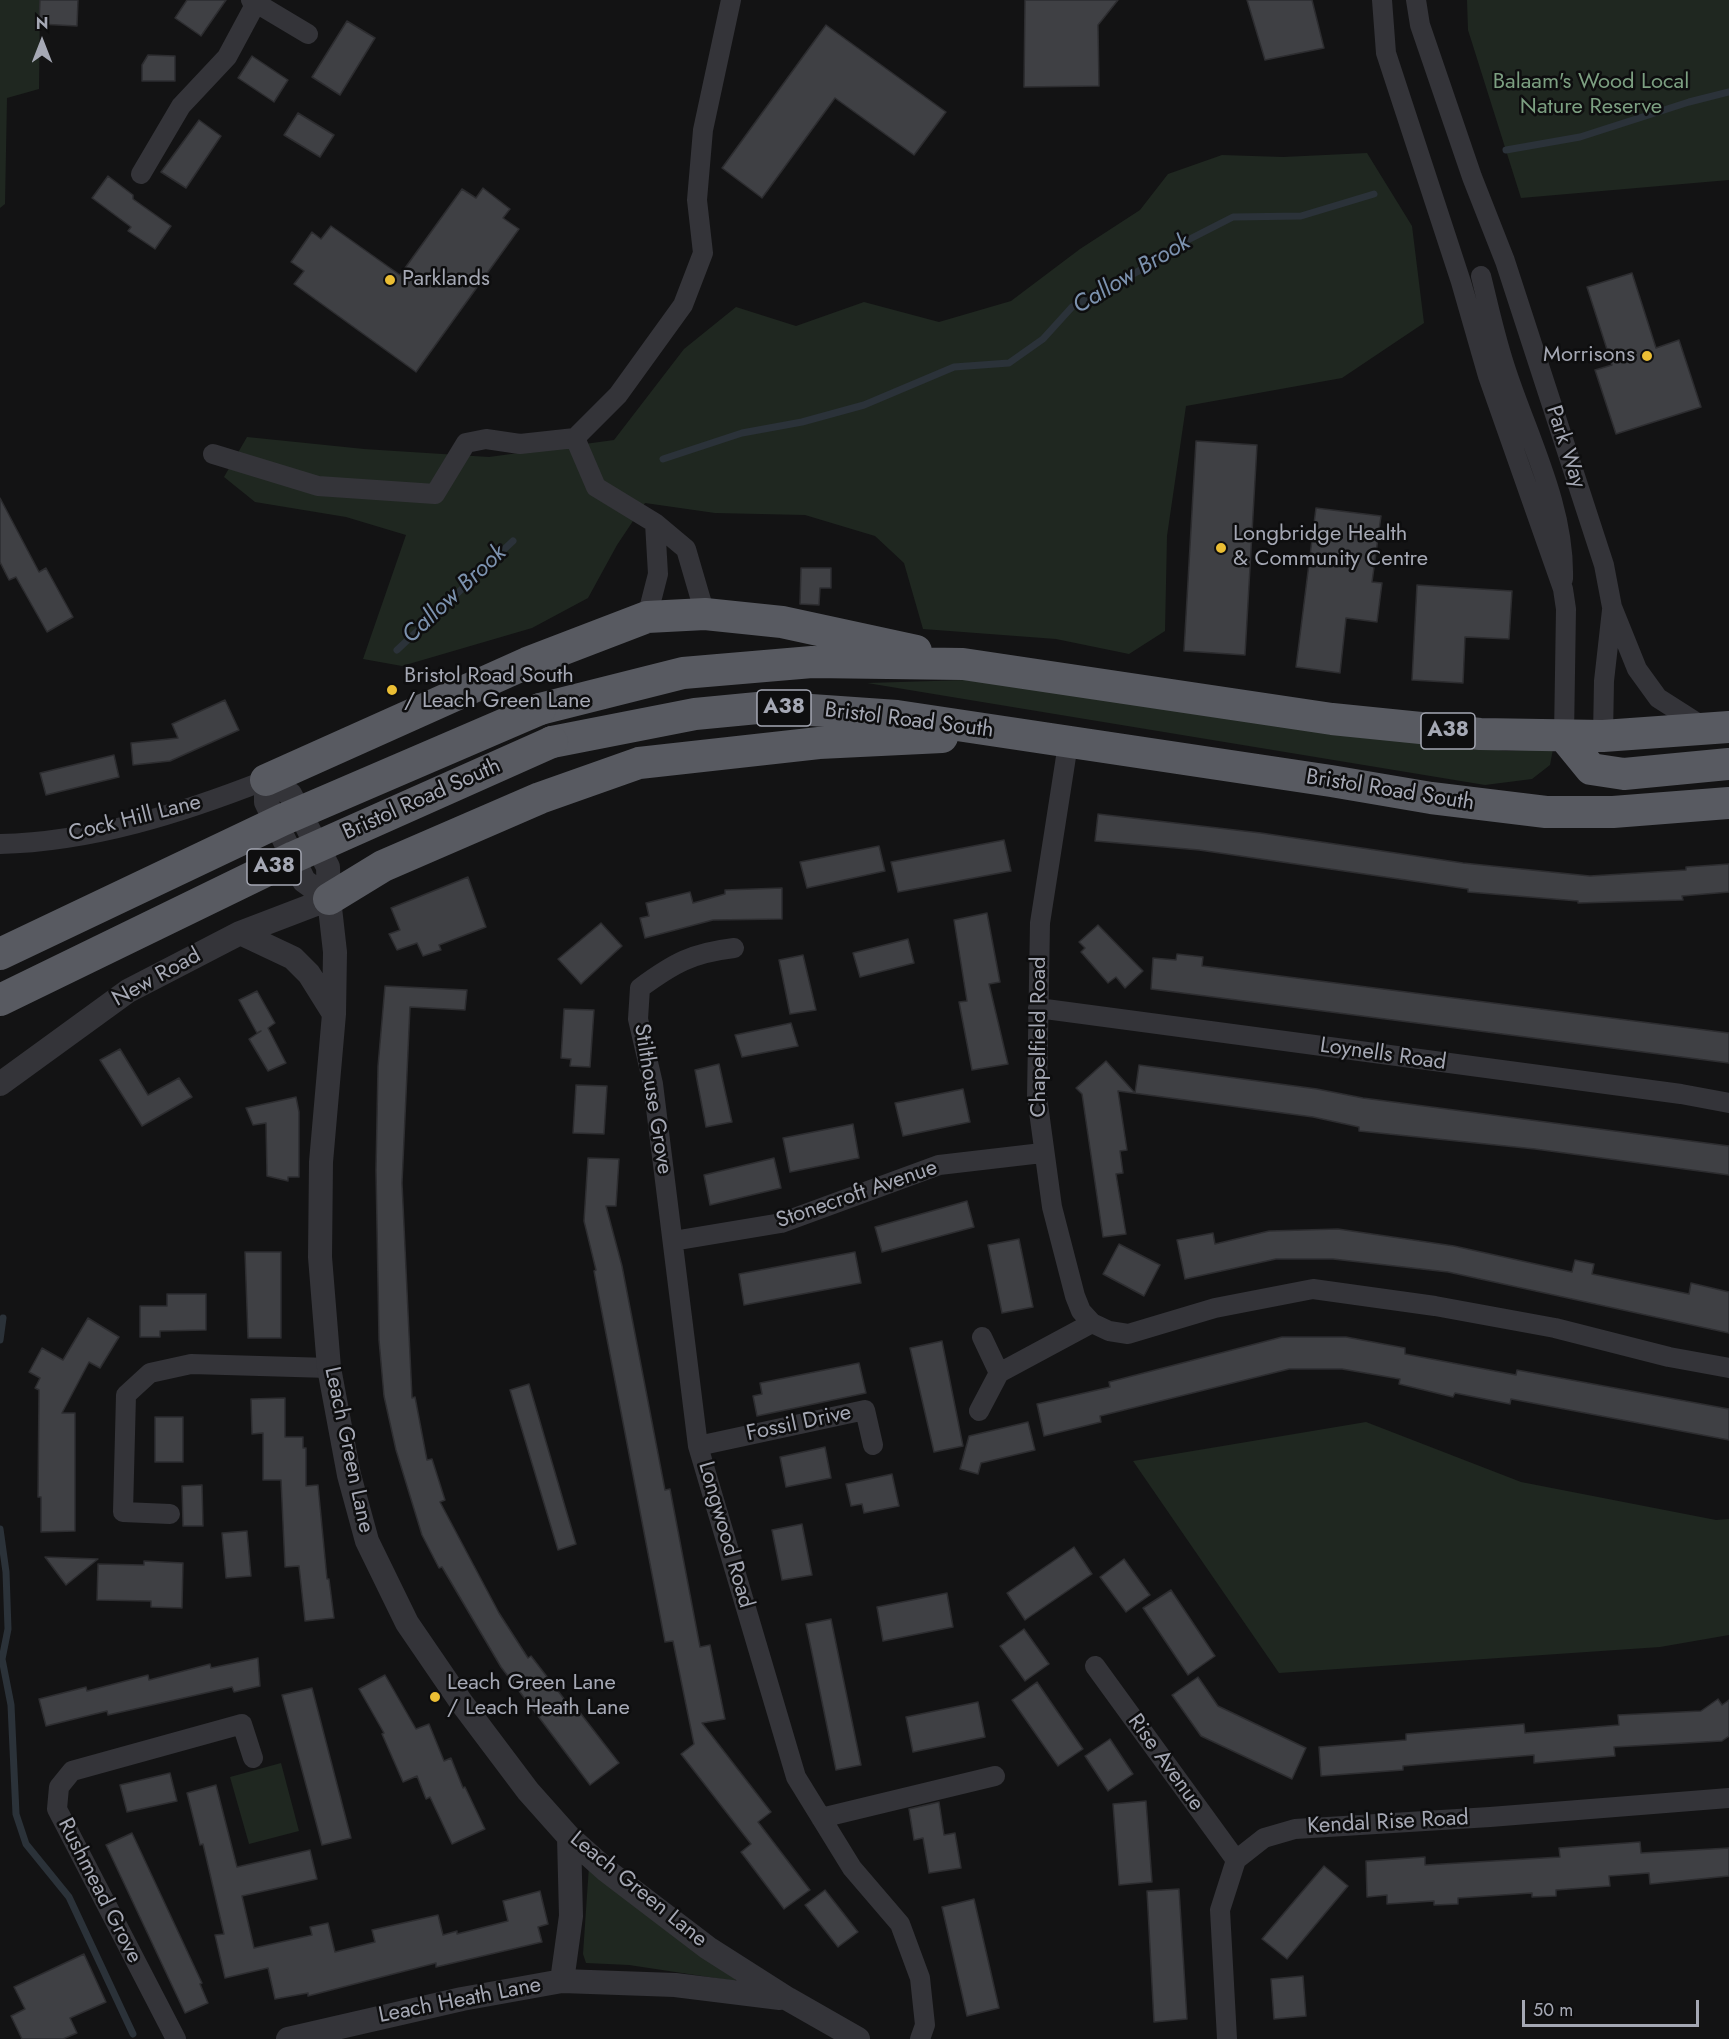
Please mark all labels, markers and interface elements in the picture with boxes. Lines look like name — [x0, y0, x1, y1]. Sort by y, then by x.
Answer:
north arrow — [12, 12, 72, 72]
text: N — [36, 12, 48, 35]
park label: Balaam's Wood Local Nature Reserve — [1493, 70, 1689, 122]
water label: Callow Brook — [1068, 229, 1196, 321]
place label: Parklands — [402, 267, 490, 293]
marker: Parklands — [383, 273, 397, 287]
place label: Morrisons — [1543, 343, 1635, 369]
marker: Morrisons — [1640, 349, 1654, 363]
street label: Park Way — [1539, 402, 1591, 492]
place label: Longbridge Health & Community Centre — [1233, 522, 1428, 574]
water label: Callow Brook — [397, 540, 513, 650]
marker: Longbridge Health & Community Centre — [1214, 541, 1228, 555]
place label: Bristol Road South / Leach Green Lane — [404, 664, 591, 716]
marker: Bristol Road South / Leach Green Lane — [385, 683, 399, 697]
road number: A38 — [757, 690, 811, 726]
street label: Bristol Road South — [823, 698, 995, 744]
road number: A38 — [1421, 713, 1475, 749]
street label: Bristol Road South — [339, 753, 505, 847]
street label: Bristol Road South — [1304, 765, 1476, 817]
street label: Cock Hill Lane — [66, 790, 204, 848]
road number: A38 — [247, 849, 301, 885]
street label: New Road — [108, 943, 206, 1013]
street label: Chapelfield Road — [1027, 956, 1053, 1118]
street label: Stilthouse Grove — [627, 1022, 677, 1176]
street label: Loynells Road — [1318, 1033, 1448, 1077]
street label: Stonecroft Avenue — [773, 1155, 941, 1235]
street label: Leach Green Lane — [318, 1365, 378, 1535]
street label: Fossil Drive — [744, 1400, 854, 1448]
street label: Longwood Road — [691, 1459, 759, 1611]
place label: Leach Green Lane / Leach Heath Lane — [447, 1671, 630, 1723]
marker: Leach Green Lane / Leach Heath Lane — [428, 1690, 442, 1704]
street label: Rise Avenue — [1121, 1709, 1209, 1817]
street label: Kendal Rise Road — [1307, 1806, 1469, 1840]
street label: Rushmead Grove — [51, 1814, 147, 1968]
street label: Leach Green Lane — [564, 1827, 712, 1953]
street label: Leach Heath Lane — [377, 1972, 543, 2030]
scale bar — [1525, 1988, 1702, 2026]
text: 50 m — [1533, 1997, 1573, 2023]

